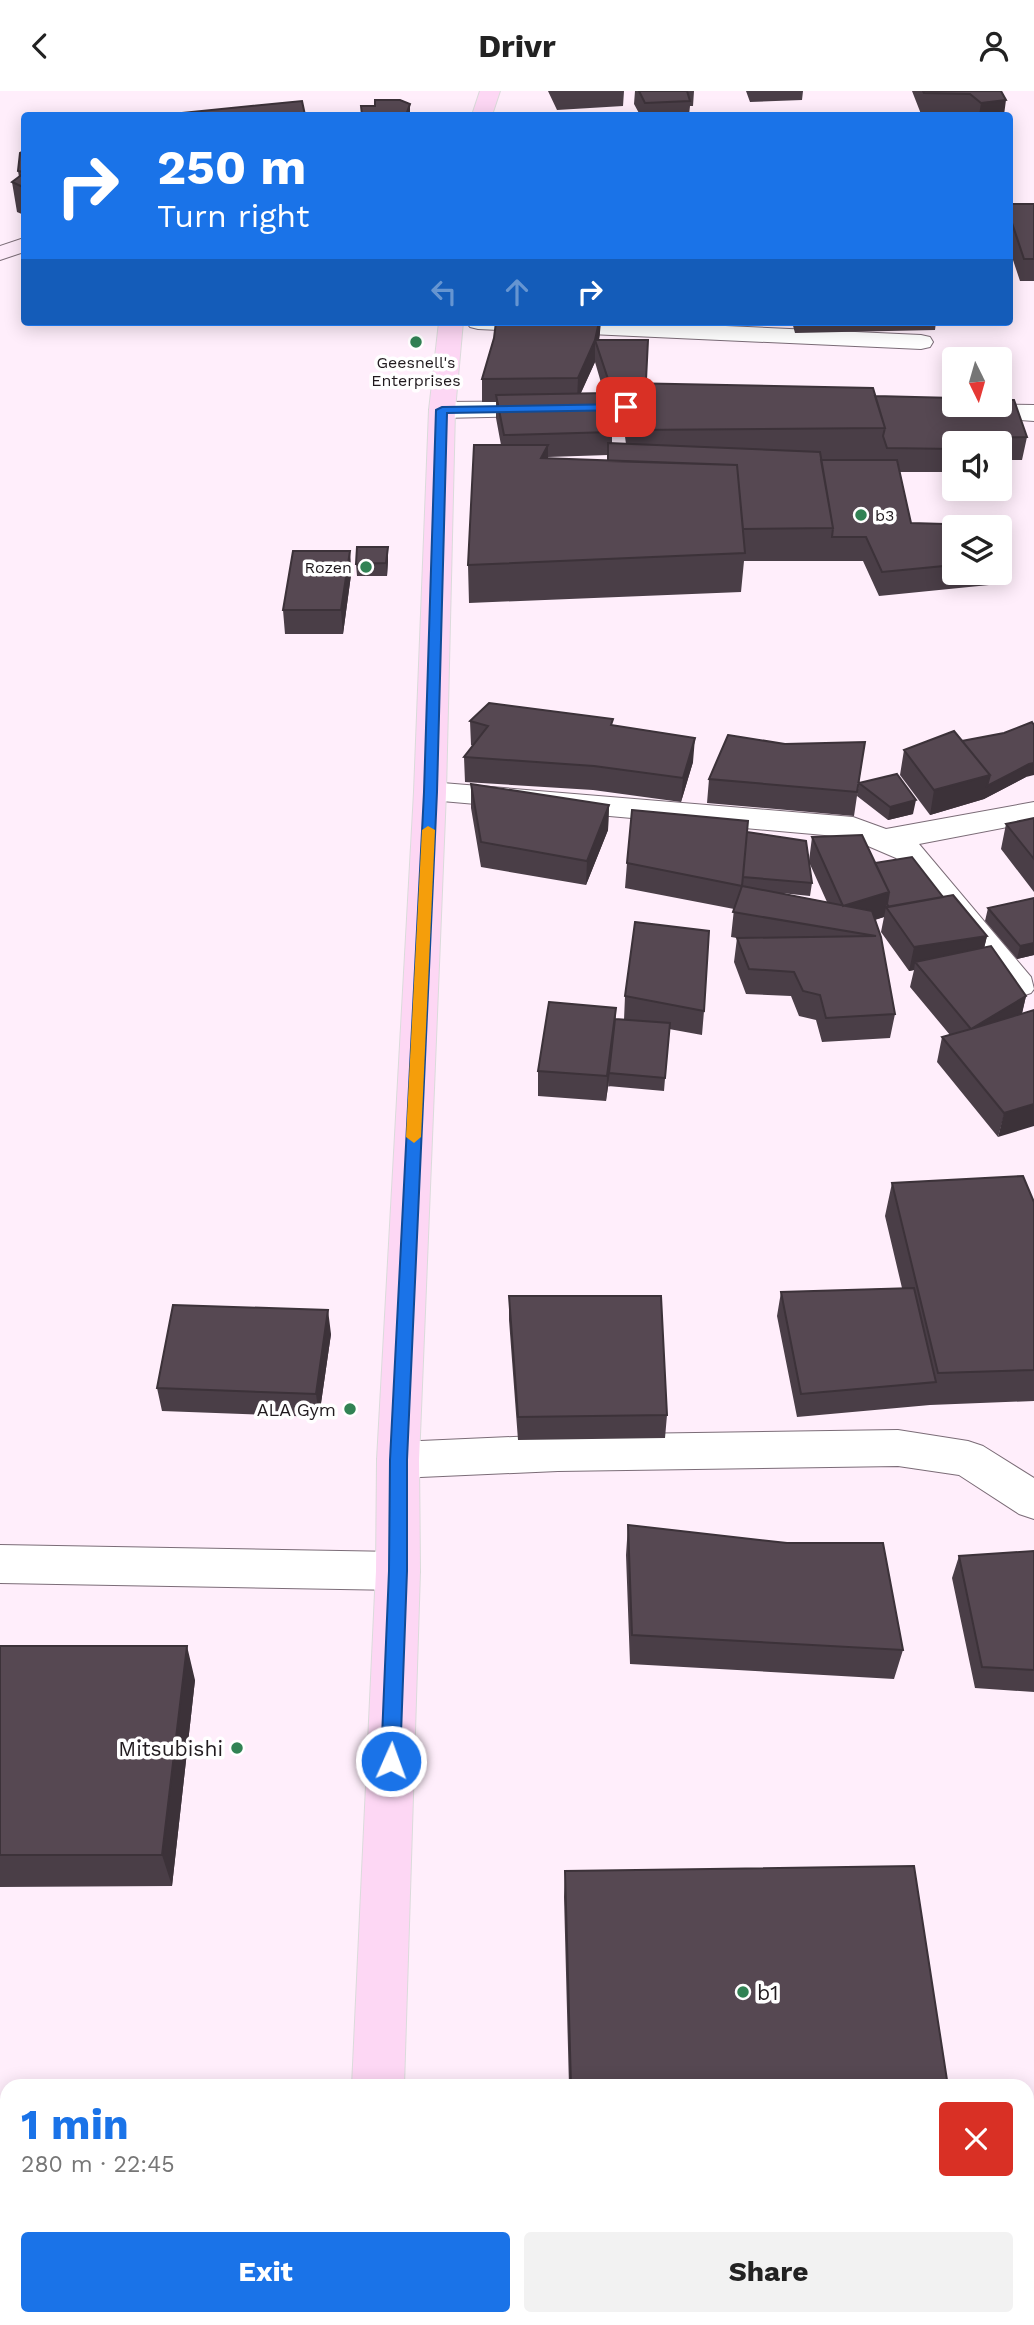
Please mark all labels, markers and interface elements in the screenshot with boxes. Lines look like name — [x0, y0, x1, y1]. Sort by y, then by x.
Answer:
icon: back — [21, 27, 59, 65]
text: Drivr — [478, 27, 556, 65]
icon: person — [975, 27, 1013, 65]
text: 250 m — [157, 138, 306, 196]
icon: right — [42, 140, 133, 231]
text: Turn right — [157, 197, 309, 235]
icon: left — [425, 273, 463, 311]
icon: ahead — [498, 273, 536, 311]
icon: right — [571, 273, 609, 311]
marker: Geesnell's Enterprises — [408, 334, 424, 350]
north arrow — [942, 347, 1012, 417]
map controls — [942, 347, 1012, 585]
place label: Geesnell's Enterprises — [371, 353, 461, 390]
pin — [596, 377, 656, 437]
icon: arrive — [607, 388, 645, 426]
button: sound — [942, 431, 1012, 501]
place label: b3 — [875, 506, 894, 525]
marker: b3 — [853, 507, 869, 523]
button: layers — [942, 515, 1012, 585]
place label: Rozen — [305, 558, 352, 577]
marker: Rozen — [358, 559, 374, 575]
place label: ALA Gym — [257, 1399, 336, 1420]
marker: ALA Gym — [342, 1401, 358, 1417]
position arrow — [354, 1724, 428, 1798]
place label: Mitsubishi — [118, 1736, 223, 1761]
marker: Mitsubishi — [229, 1740, 245, 1756]
place label: b1 — [757, 1980, 778, 2005]
marker: b1 — [735, 1984, 751, 2000]
text: 1 min — [21, 2100, 129, 2149]
button: close — [939, 2102, 1013, 2176]
text: 280 m · 22:45 — [21, 2151, 175, 2178]
button: Exit — [21, 2232, 510, 2312]
button: Share — [524, 2232, 1013, 2312]

